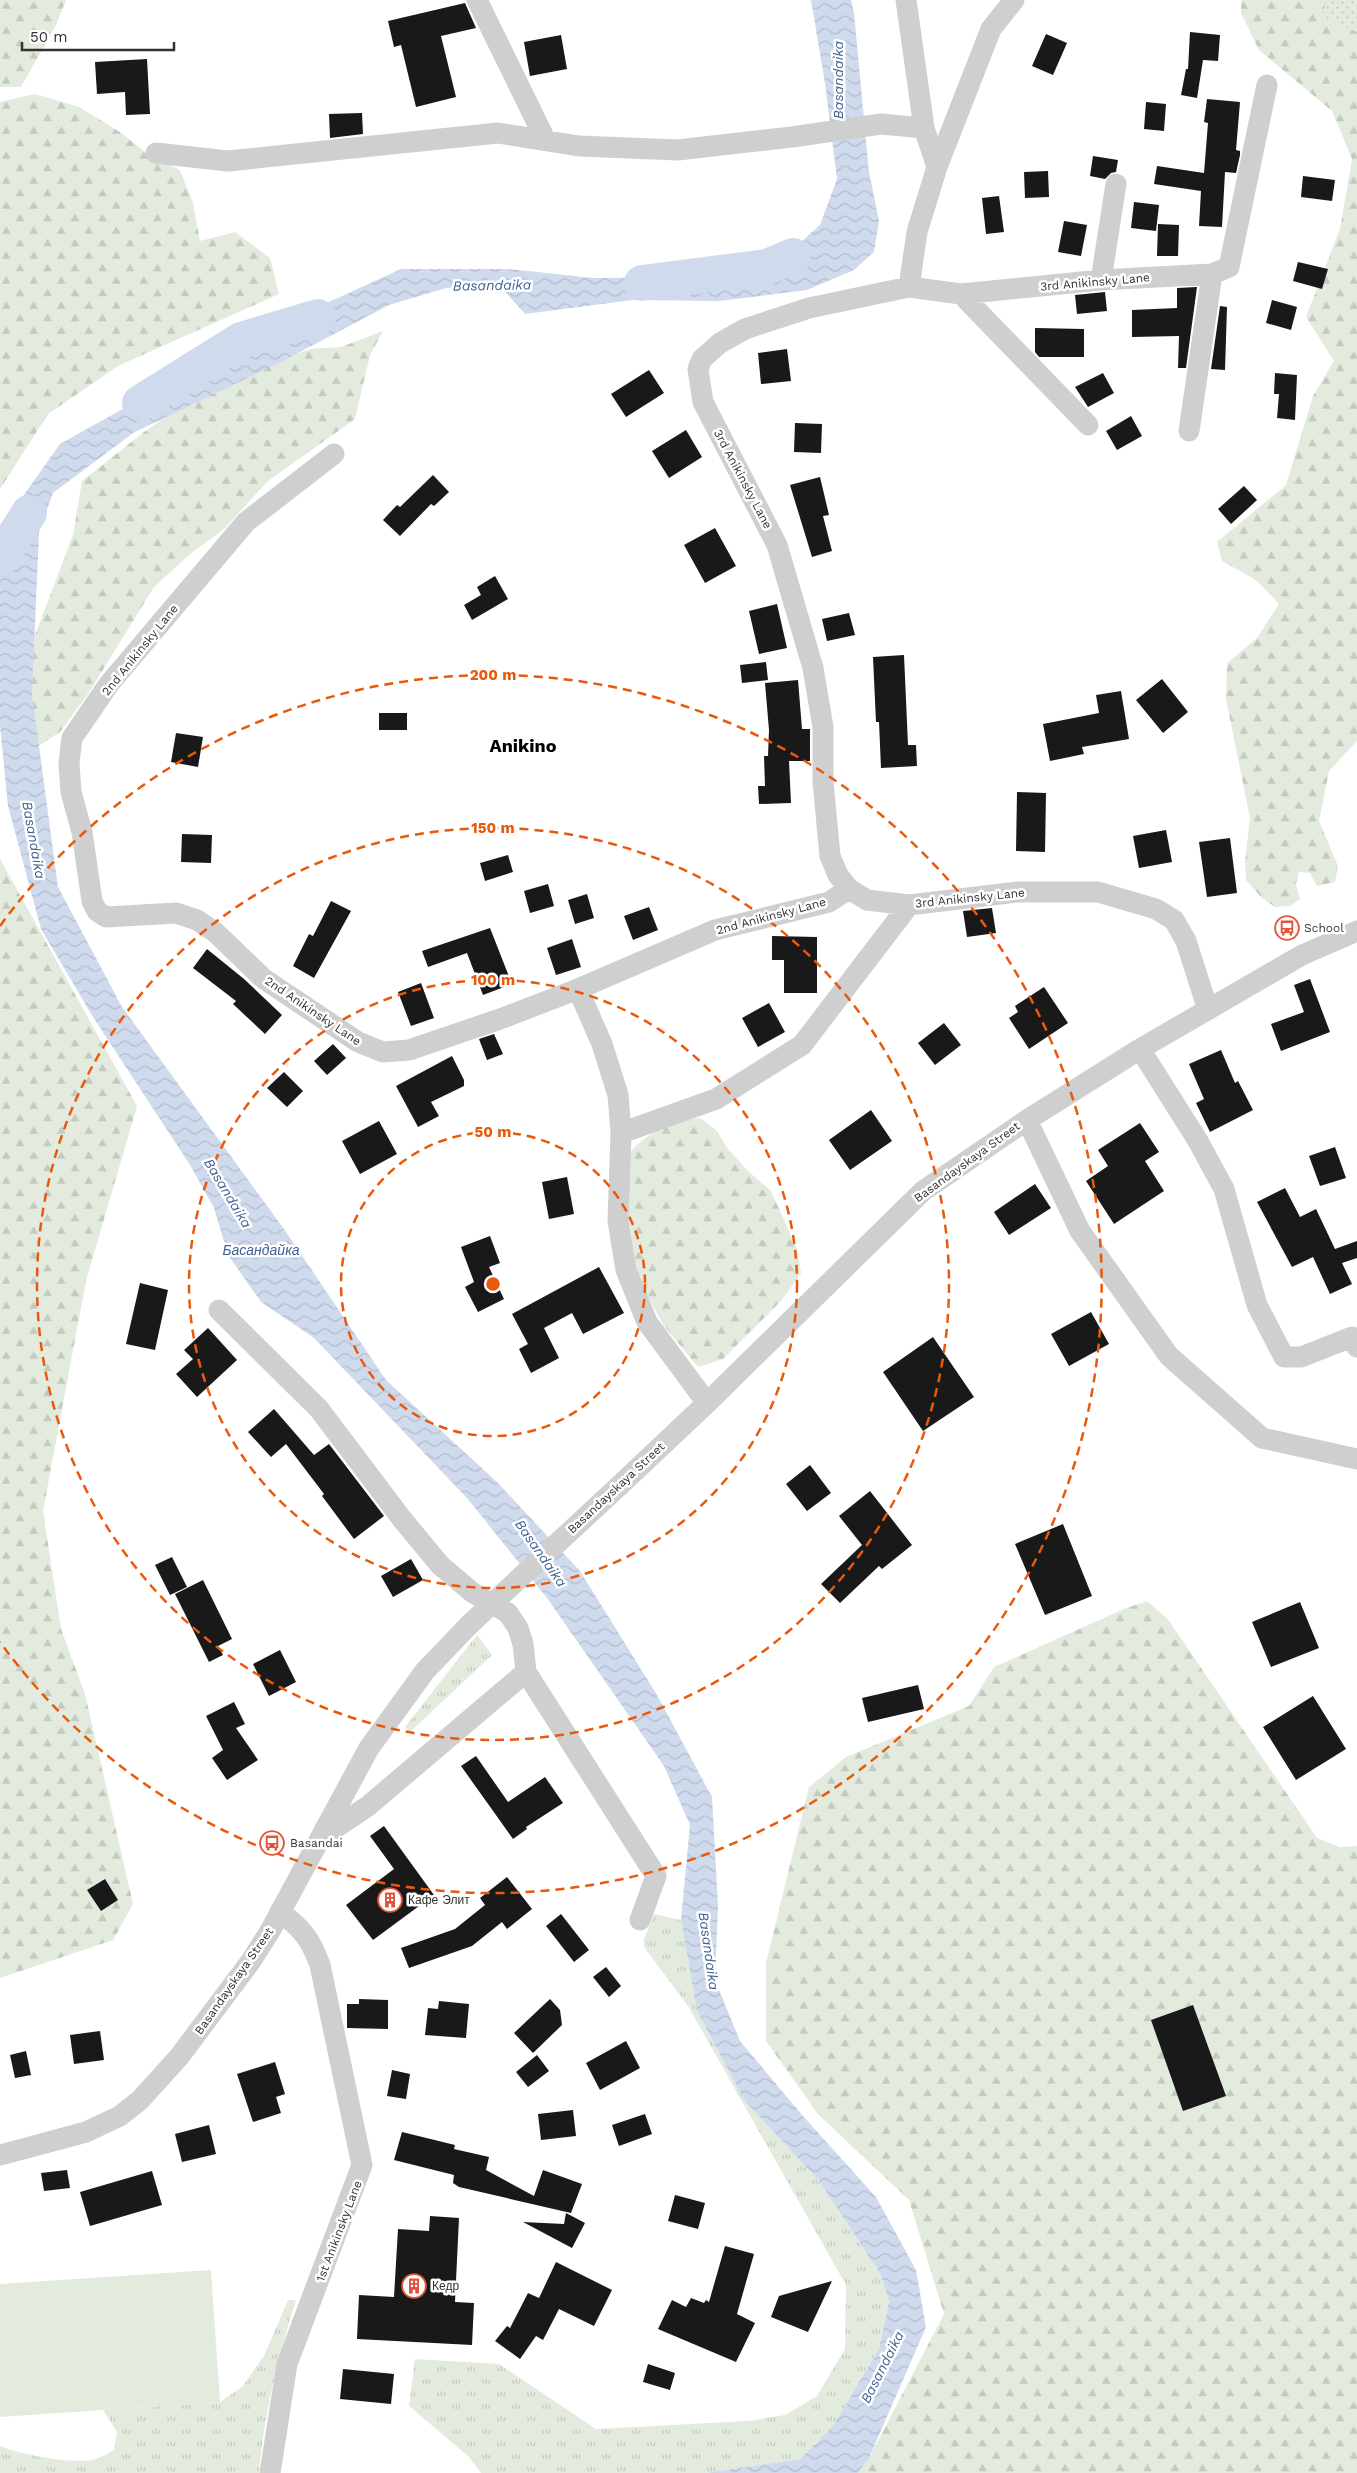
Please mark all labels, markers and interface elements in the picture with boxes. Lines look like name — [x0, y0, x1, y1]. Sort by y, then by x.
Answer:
scale bar — [22, 20, 175, 52]
text: 50 m — [30, 28, 67, 46]
water label: Basandaika — [830, 40, 846, 119]
street label: 3rd Anikinsky Lane — [1039, 270, 1151, 294]
water label: Basandaika — [453, 276, 532, 294]
street label: 3rd Anikinsky Lane — [711, 427, 775, 531]
street label: 2nd Anikinsky Lane — [99, 602, 181, 698]
text: 200 m — [470, 666, 516, 684]
district label: Anikino — [490, 735, 557, 756]
water label: Basandaika — [19, 800, 49, 880]
text: 150 m — [471, 819, 515, 837]
street label: 3rd Anikinsky Lane — [914, 885, 1026, 911]
street label: 2nd Anikinsky Lane — [715, 895, 827, 937]
bus stop icon: School — [1274, 915, 1300, 941]
place label: School — [1304, 921, 1344, 935]
text: 100 m — [471, 971, 515, 989]
street label: 2nd Anikinsky Lane — [262, 974, 364, 1048]
street label: Basandayskaya Street — [911, 1119, 1023, 1205]
text: 50 m — [475, 1123, 511, 1141]
water label: Basandaika — [201, 1155, 255, 1231]
water label: Басандайка — [222, 1242, 300, 1258]
centre of rings — [484, 1275, 502, 1293]
street label: Basandayskaya Street — [565, 1439, 667, 1537]
water label: Basandaika — [512, 1516, 570, 1590]
bus stop icon: Basandai — [259, 1830, 285, 1856]
place label: Basandai — [290, 1836, 343, 1850]
building icon: Кафе Элит — [377, 1887, 403, 1913]
place label: Кафе Элит — [408, 1893, 470, 1907]
water label: Basandaika — [696, 1911, 722, 1991]
street label: Basandayskaya Street — [192, 1925, 276, 2037]
street label: 1st Anikinsky Lane — [313, 2178, 365, 2283]
building icon: Кедр — [401, 2273, 427, 2299]
place label: Кедр — [432, 2279, 459, 2293]
water label: Basandaika — [857, 2328, 907, 2406]

